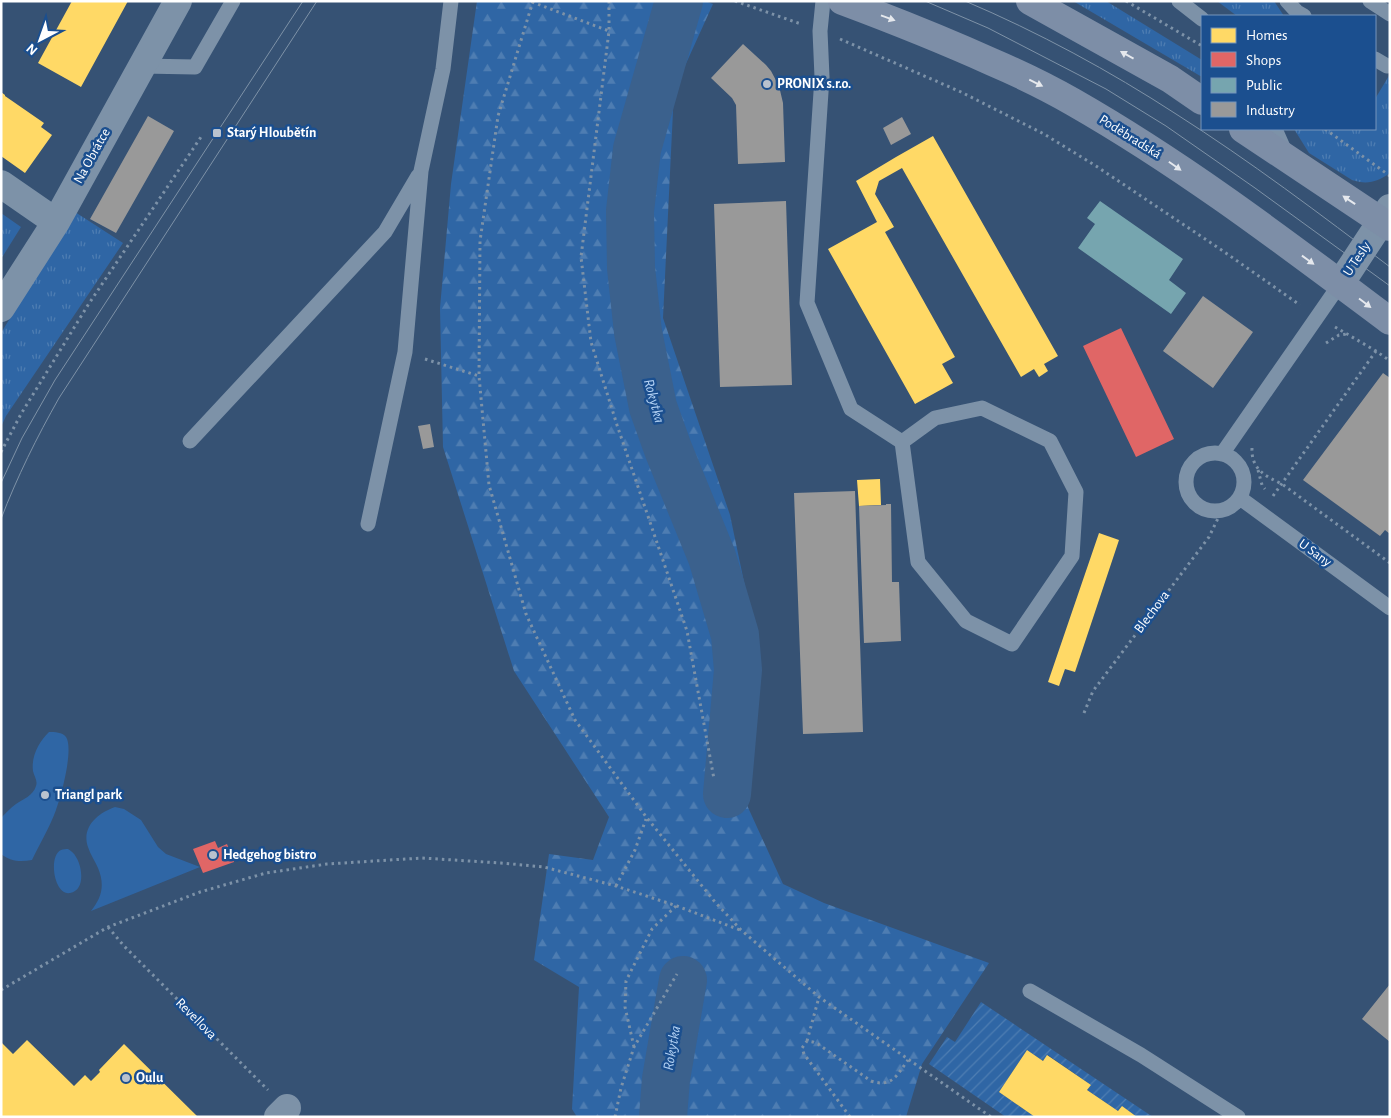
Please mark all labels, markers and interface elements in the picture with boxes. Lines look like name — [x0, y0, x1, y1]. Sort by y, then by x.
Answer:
north arrow — [15, 15, 65, 65]
one-way arrow — [880, 15, 895, 22]
legend — [1201, 15, 1376, 130]
text: Homes — [1246, 28, 1288, 43]
text: N — [24, 41, 40, 58]
one-way arrow — [1120, 51, 1135, 59]
text: Shops — [1246, 53, 1281, 68]
place label: PRONIX s.r.o. — [777, 77, 851, 91]
marker: PRONIX s.r.o. — [761, 78, 773, 90]
text: Public — [1246, 78, 1282, 93]
one-way arrow — [1029, 79, 1043, 87]
text: Industry — [1246, 103, 1295, 118]
street label: Poděbradská — [1097, 112, 1164, 162]
street label: Na Obrátce — [71, 126, 113, 186]
place label: Starý Hloubětín — [227, 126, 316, 140]
marker: Starý Hloubětín — [211, 127, 223, 139]
one-way arrow — [1168, 161, 1182, 171]
one-way arrow — [1342, 195, 1356, 205]
street label: U Tesly — [1341, 239, 1373, 279]
one-way arrow — [1301, 255, 1315, 265]
one-way arrow — [1358, 297, 1371, 308]
water label: Rokytka — [641, 377, 667, 425]
street label: U Sany — [1296, 537, 1334, 569]
street label: Blechova — [1132, 588, 1173, 636]
place label: Triangl park — [55, 788, 122, 802]
marker: Triangl park — [39, 789, 51, 801]
place label: Hedgehog bistro — [223, 848, 316, 862]
marker: Hedgehog bistro — [207, 849, 219, 861]
street label: Revellova — [173, 996, 220, 1043]
water label: Rokytka — [661, 1025, 683, 1071]
place label: Oulu — [136, 1071, 164, 1085]
marker: Oulu — [120, 1072, 132, 1084]

